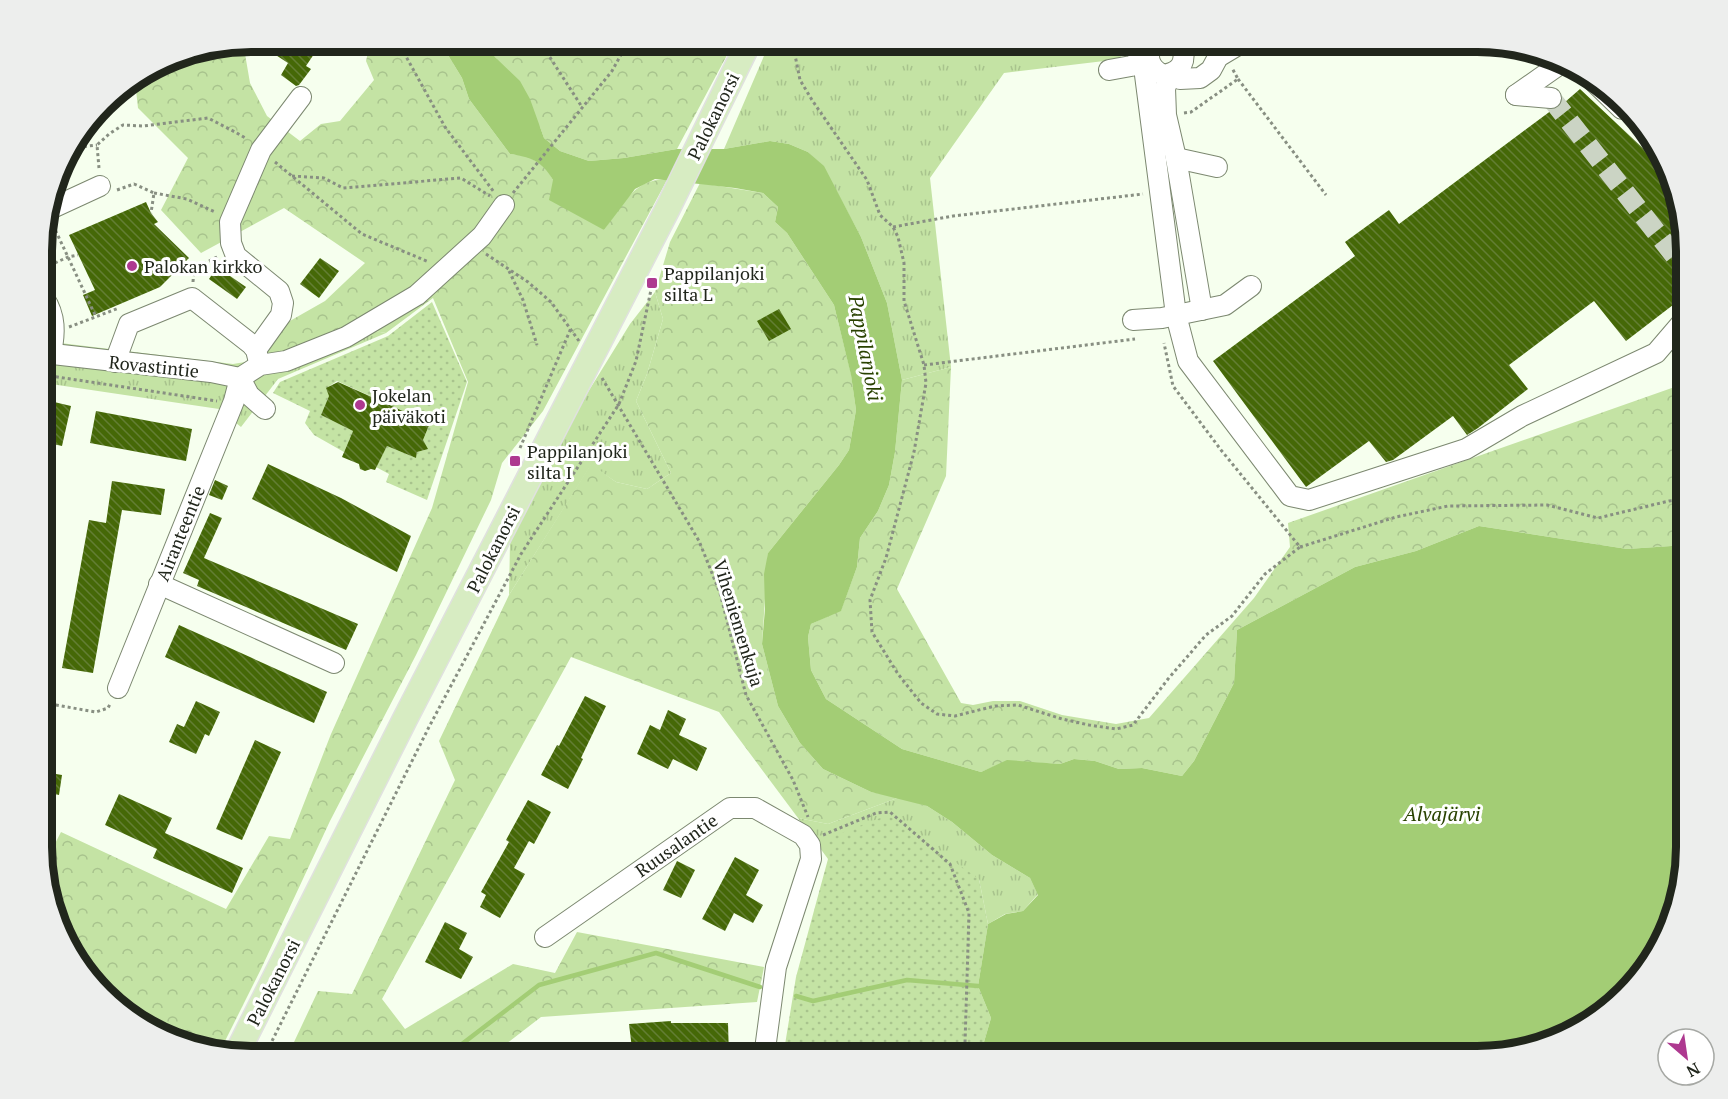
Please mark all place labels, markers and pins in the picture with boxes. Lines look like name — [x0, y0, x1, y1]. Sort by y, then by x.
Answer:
place label: Palokan kirkko — [144, 254, 263, 278]
marker: Palokan kirkko — [125, 259, 139, 273]
place label: Pappilanjoki silta L — [664, 261, 765, 306]
marker: Pappilanjoki silta L — [645, 276, 659, 290]
place label: Jokelan päiväkoti — [372, 383, 446, 428]
marker: Jokelan päiväkoti — [353, 398, 367, 412]
place label: Pappilanjoki silta I — [527, 439, 628, 484]
marker: Pappilanjoki silta I — [508, 454, 522, 468]

